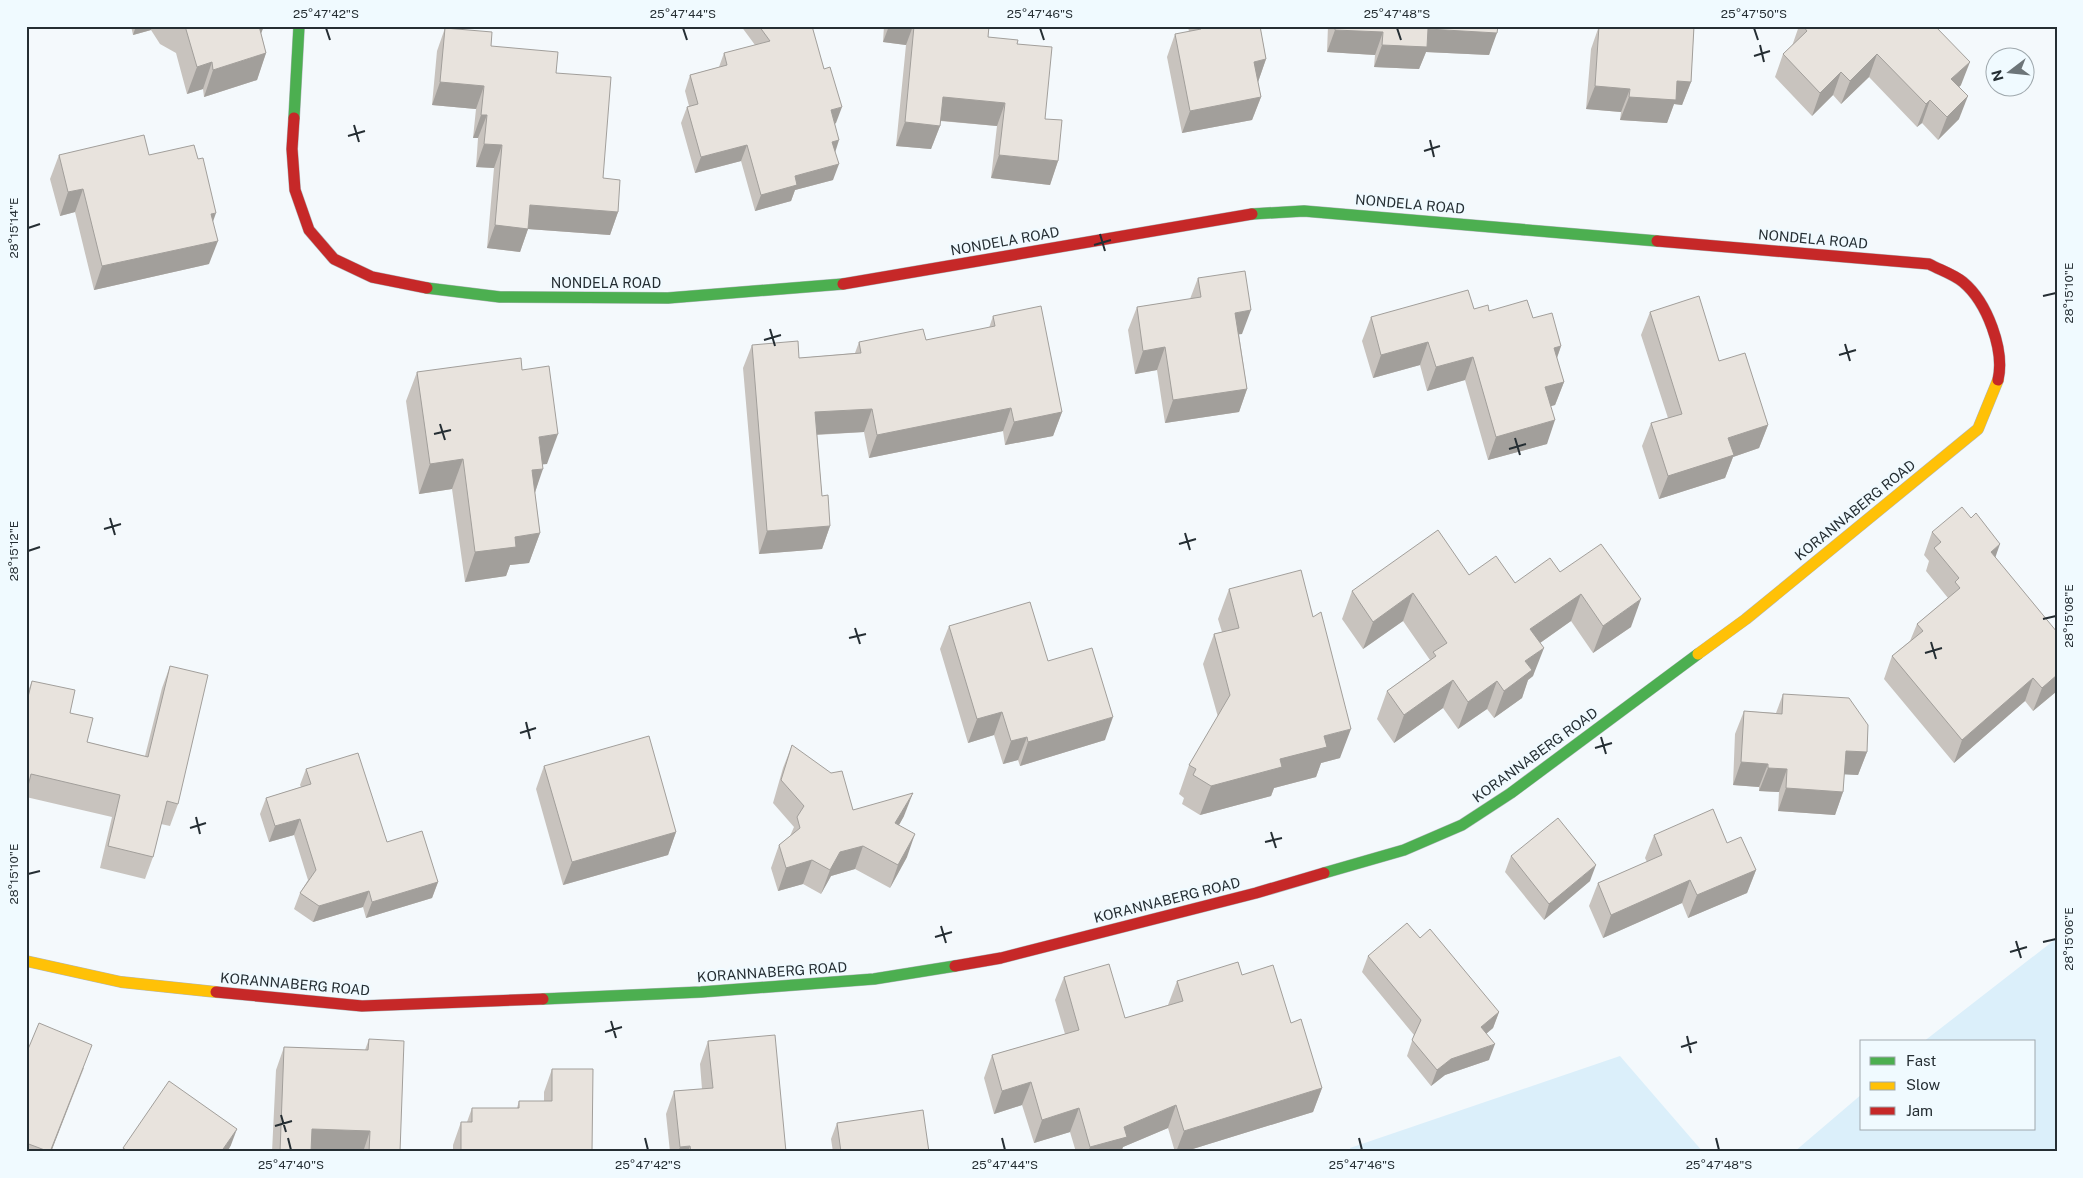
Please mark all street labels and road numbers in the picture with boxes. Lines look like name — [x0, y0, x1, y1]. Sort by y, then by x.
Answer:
street label: NONDELA ROAD — [1354, 191, 1466, 217]
street label: NONDELA ROAD — [949, 224, 1061, 258]
street label: NONDELA ROAD — [1757, 226, 1869, 252]
street label: NONDELA ROAD — [551, 275, 661, 291]
street label: KORANNABERG ROAD — [1792, 456, 1918, 564]
street label: KORANNABERG ROAD — [1469, 704, 1601, 806]
street label: KORANNABERG ROAD — [1092, 874, 1242, 926]
street label: KORANNABERG ROAD — [696, 959, 848, 985]
street label: KORANNABERG ROAD — [219, 969, 371, 999]

